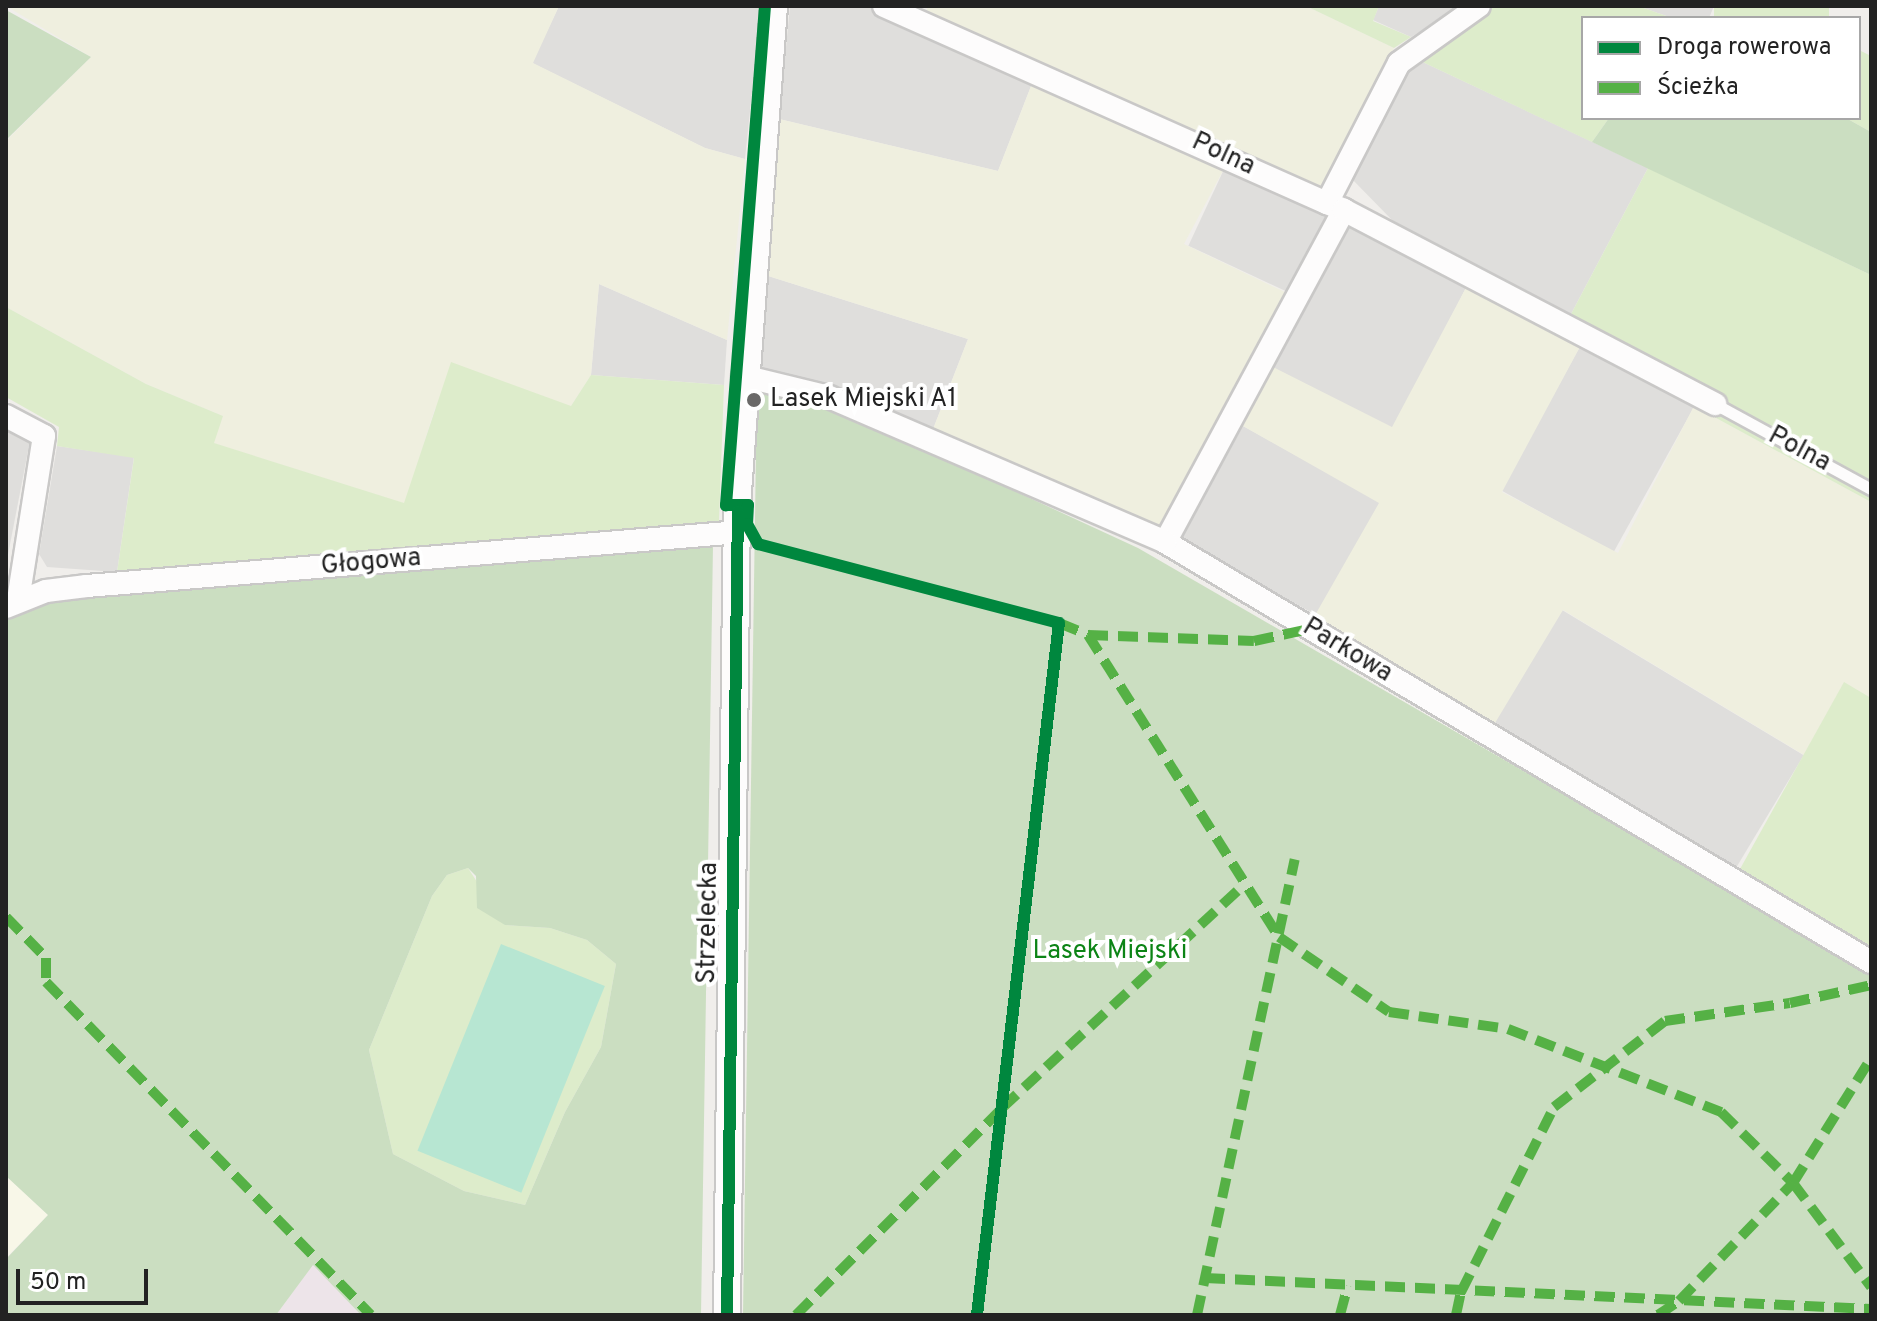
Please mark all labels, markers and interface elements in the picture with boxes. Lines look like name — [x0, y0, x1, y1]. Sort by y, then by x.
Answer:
legend — [1581, 16, 1861, 120]
text: Droga rowerowa — [1657, 33, 1831, 63]
text: Ścieżka — [1657, 73, 1739, 103]
street label: Polna — [1186, 127, 1260, 183]
place label: Lasek Miejski A1 — [770, 384, 958, 416]
marker: Lasek Miejski A1 — [745, 391, 763, 409]
street label: Polna — [1762, 421, 1836, 479]
street label: Głogowa — [320, 543, 422, 583]
street label: Parkowa — [1296, 612, 1398, 690]
street label: Strzelecka — [692, 862, 726, 984]
park label: Lasek Miejski — [1033, 936, 1187, 968]
scale bar — [20, 1253, 152, 1303]
text: 50 m — [30, 1268, 86, 1298]

